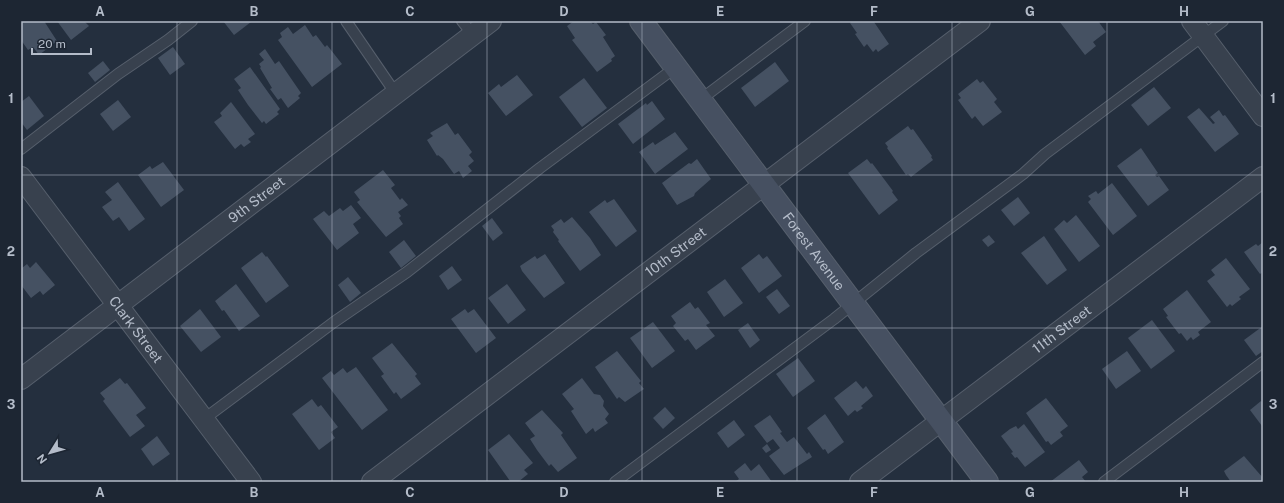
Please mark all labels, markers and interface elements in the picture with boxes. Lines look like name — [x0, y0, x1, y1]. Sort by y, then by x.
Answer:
text: A — [95, 4, 105, 19]
text: B — [250, 4, 259, 19]
text: C — [405, 4, 415, 19]
text: D — [559, 4, 569, 19]
text: E — [716, 4, 724, 19]
text: F — [870, 4, 878, 19]
text: G — [1025, 4, 1035, 19]
text: H — [1179, 4, 1189, 19]
scale bar — [32, 30, 91, 56]
text: 20 m — [38, 37, 66, 51]
text: 1 — [8, 91, 14, 106]
text: 1 — [1270, 91, 1276, 106]
street label: 9th Street — [225, 173, 288, 226]
street label: Forest Avenue — [780, 209, 848, 293]
street label: 10th Street — [642, 224, 709, 280]
text: 2 — [7, 244, 15, 259]
text: 2 — [1269, 244, 1277, 259]
street label: Clark Street — [106, 293, 166, 366]
street label: 11th Street — [1029, 302, 1094, 357]
text: 3 — [7, 397, 16, 412]
text: 3 — [1269, 397, 1278, 412]
north arrow — [30, 433, 70, 473]
text: N — [35, 452, 49, 466]
text: A — [95, 485, 105, 500]
text: B — [250, 485, 259, 500]
text: C — [405, 485, 415, 500]
text: D — [559, 485, 569, 500]
text: E — [716, 485, 724, 500]
text: F — [870, 485, 878, 500]
text: G — [1025, 485, 1035, 500]
text: H — [1179, 485, 1189, 500]

